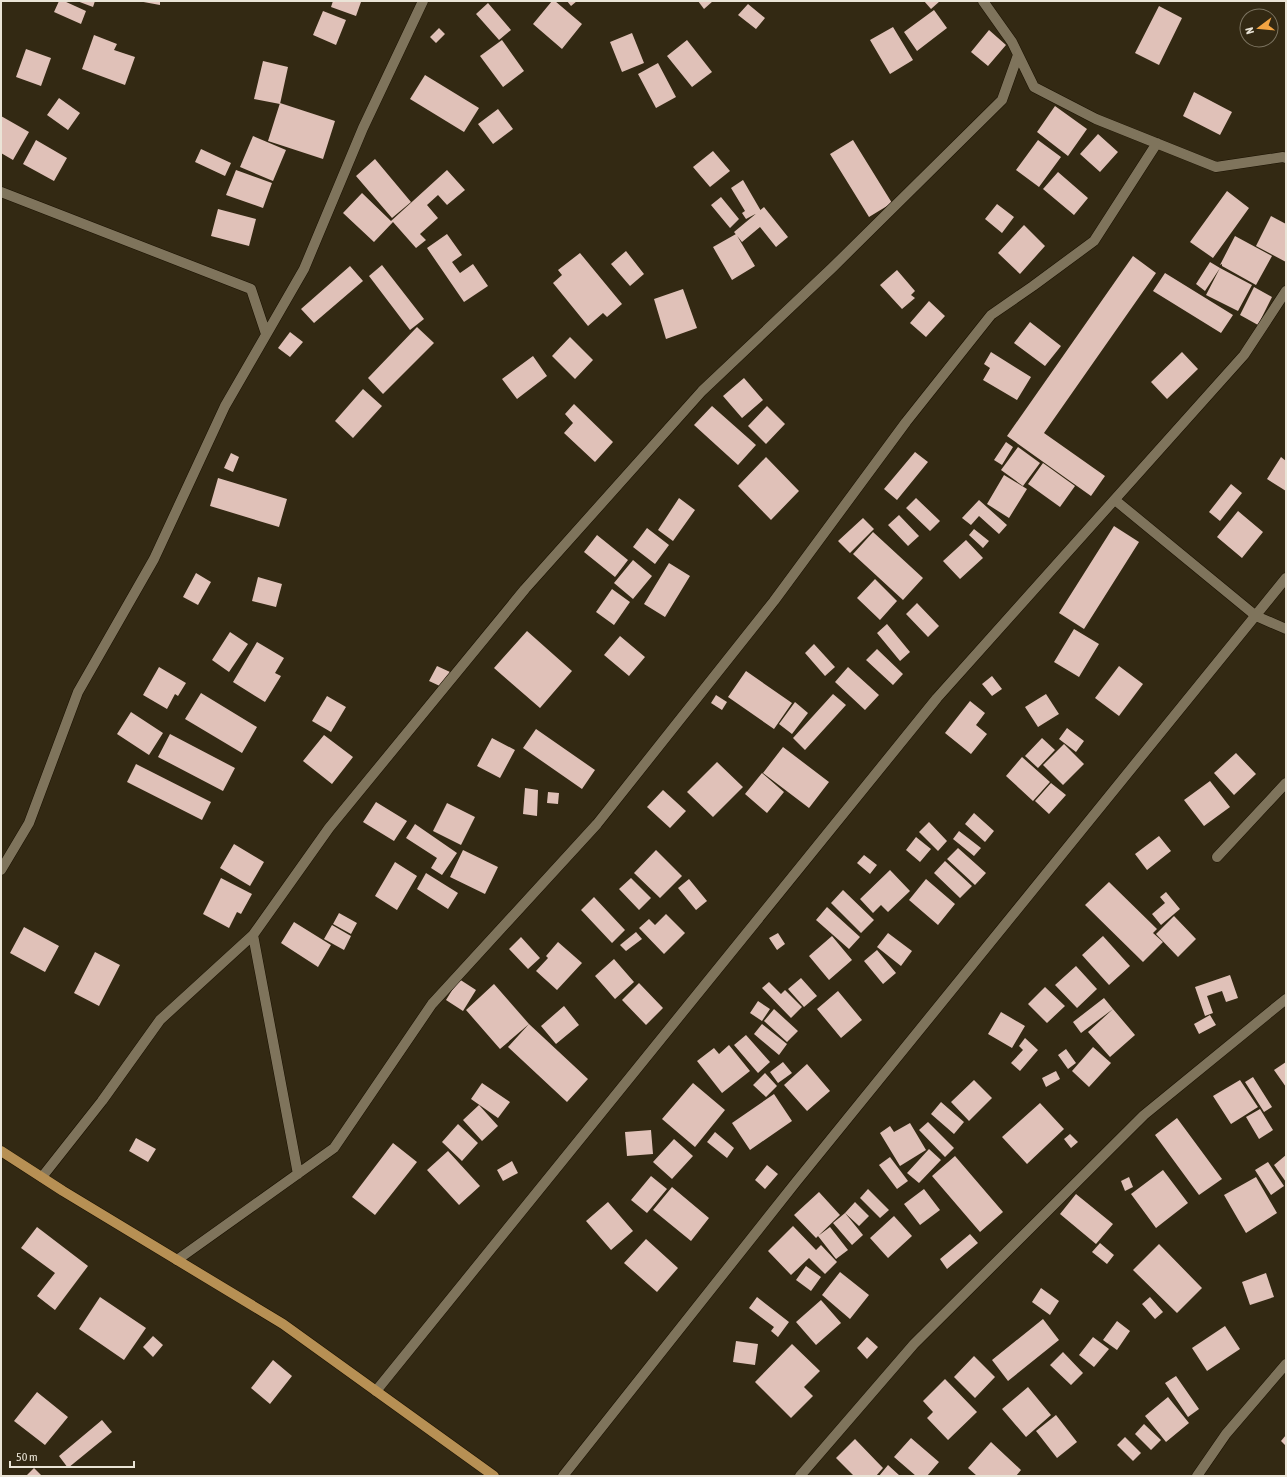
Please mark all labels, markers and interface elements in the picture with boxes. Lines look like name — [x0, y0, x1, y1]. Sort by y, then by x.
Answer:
north arrow — [1239, 8, 1279, 48]
text: N — [1243, 26, 1256, 36]
scale bar — [10, 1443, 134, 1469]
text: 50 m — [16, 1450, 38, 1464]

